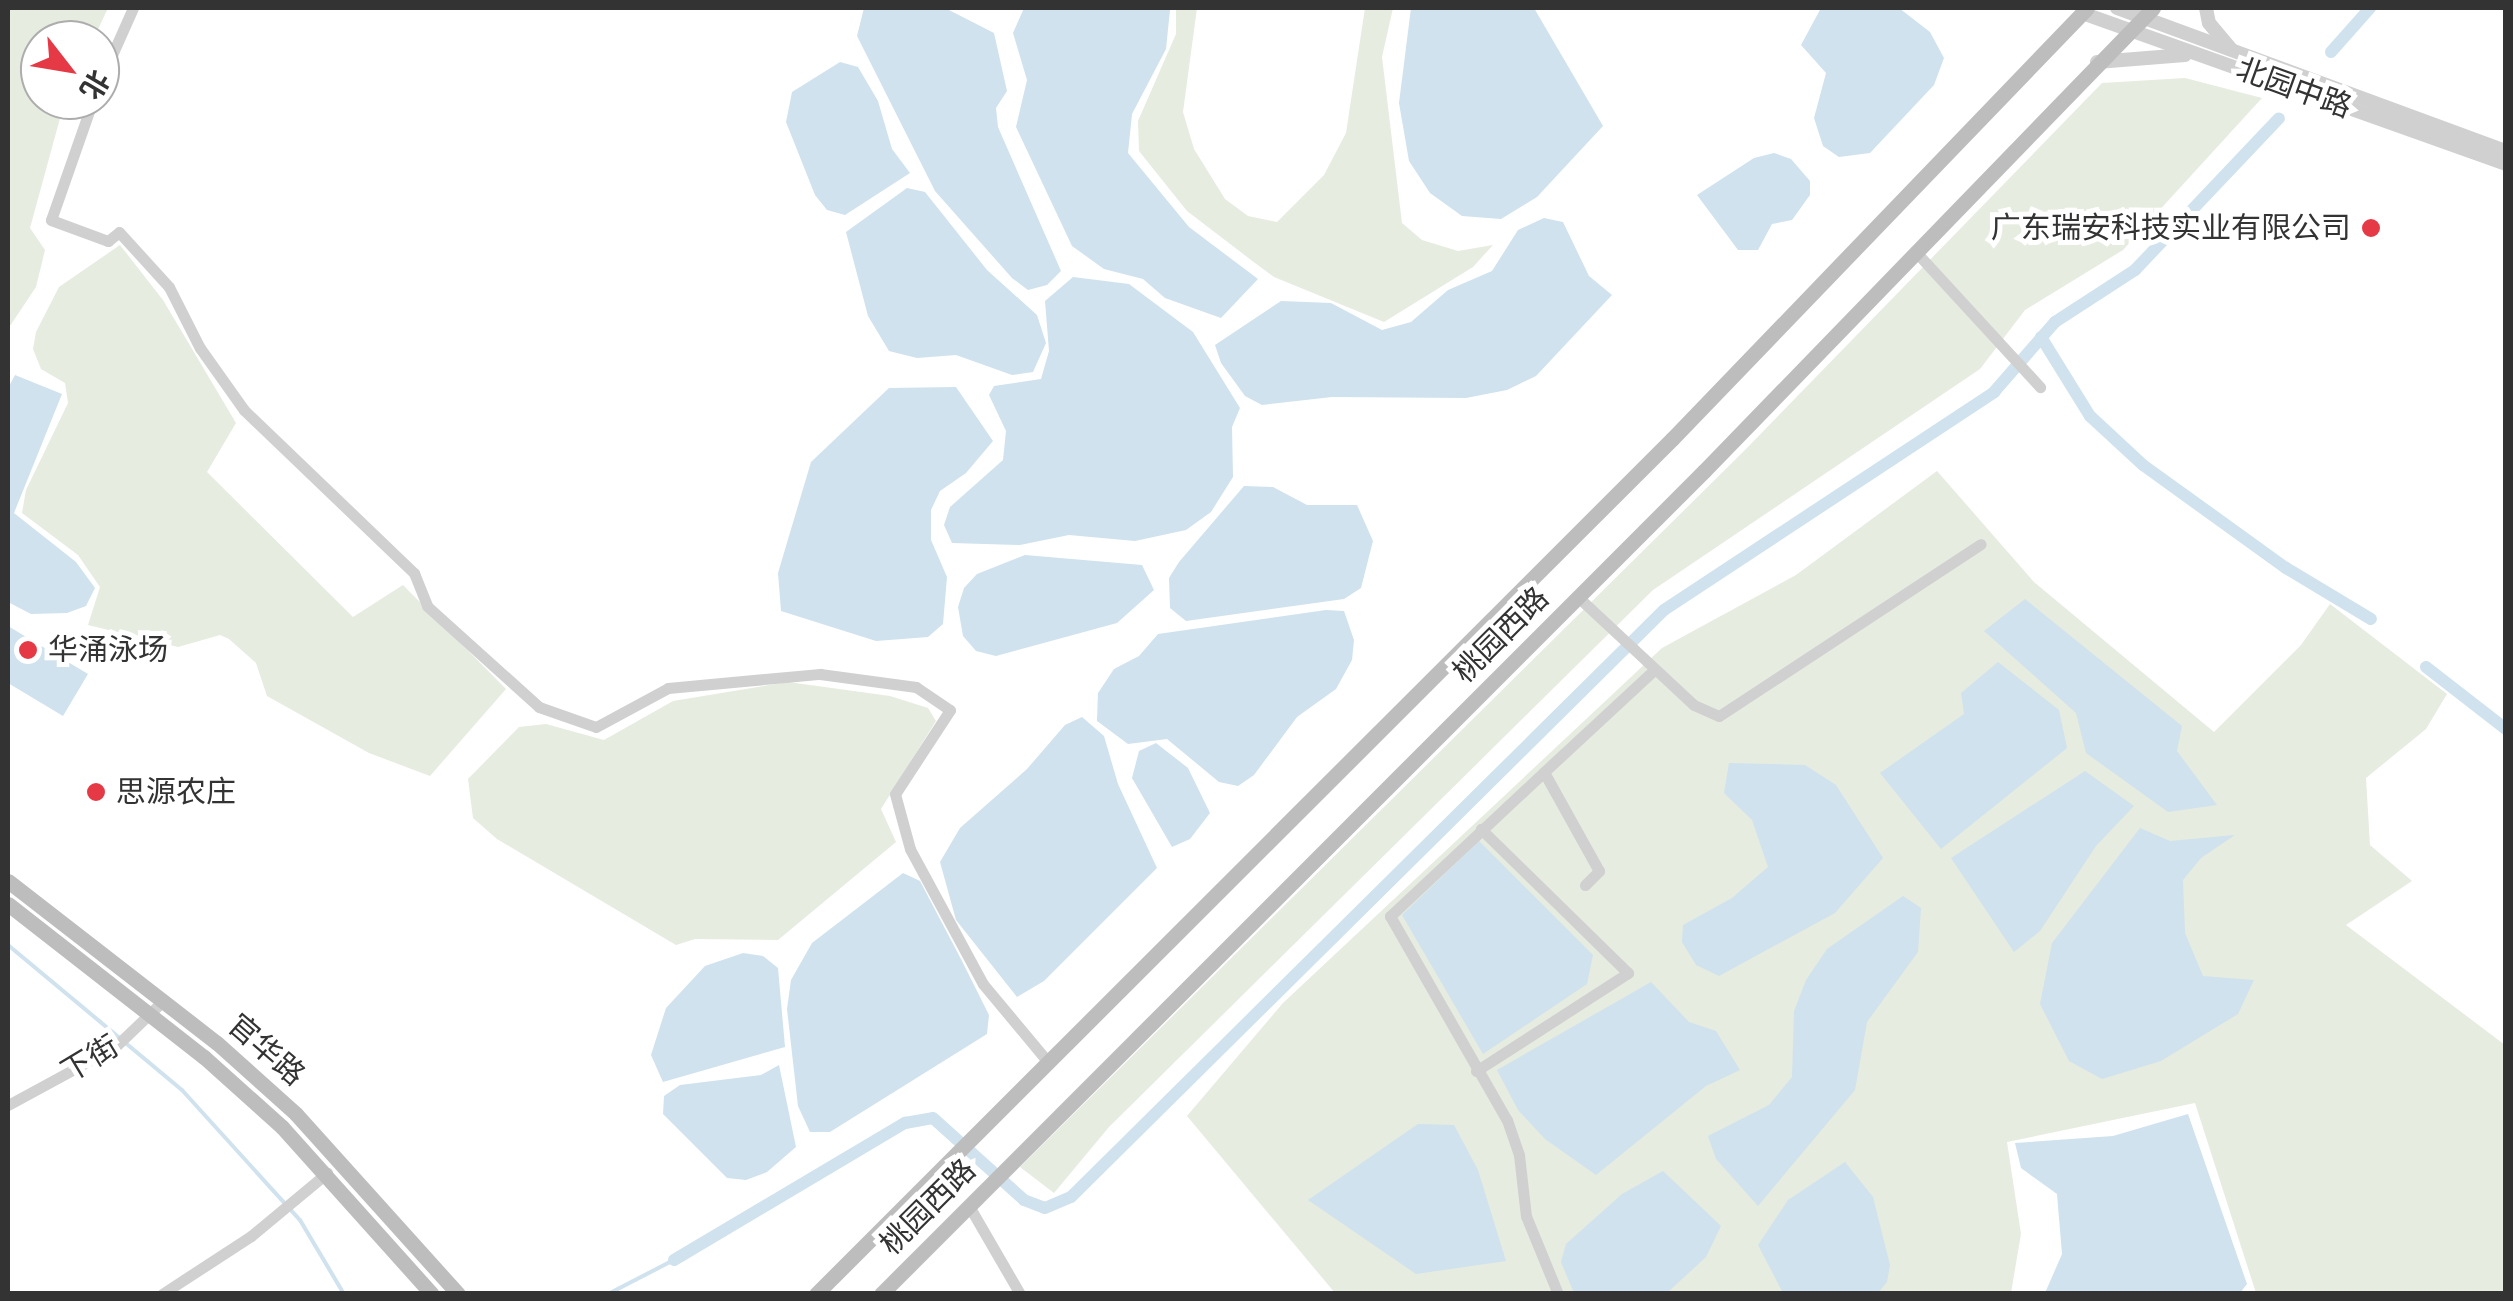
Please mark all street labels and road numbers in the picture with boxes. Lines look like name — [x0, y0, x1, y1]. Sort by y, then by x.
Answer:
street label: 北园中路 — [2231, 51, 2357, 125]
street label: 桃园西路 — [1446, 580, 1556, 690]
street label: 官华路 — [220, 1007, 312, 1093]
street label: 下街 — [55, 1028, 125, 1090]
street label: 桃园西路 — [873, 1152, 983, 1262]

